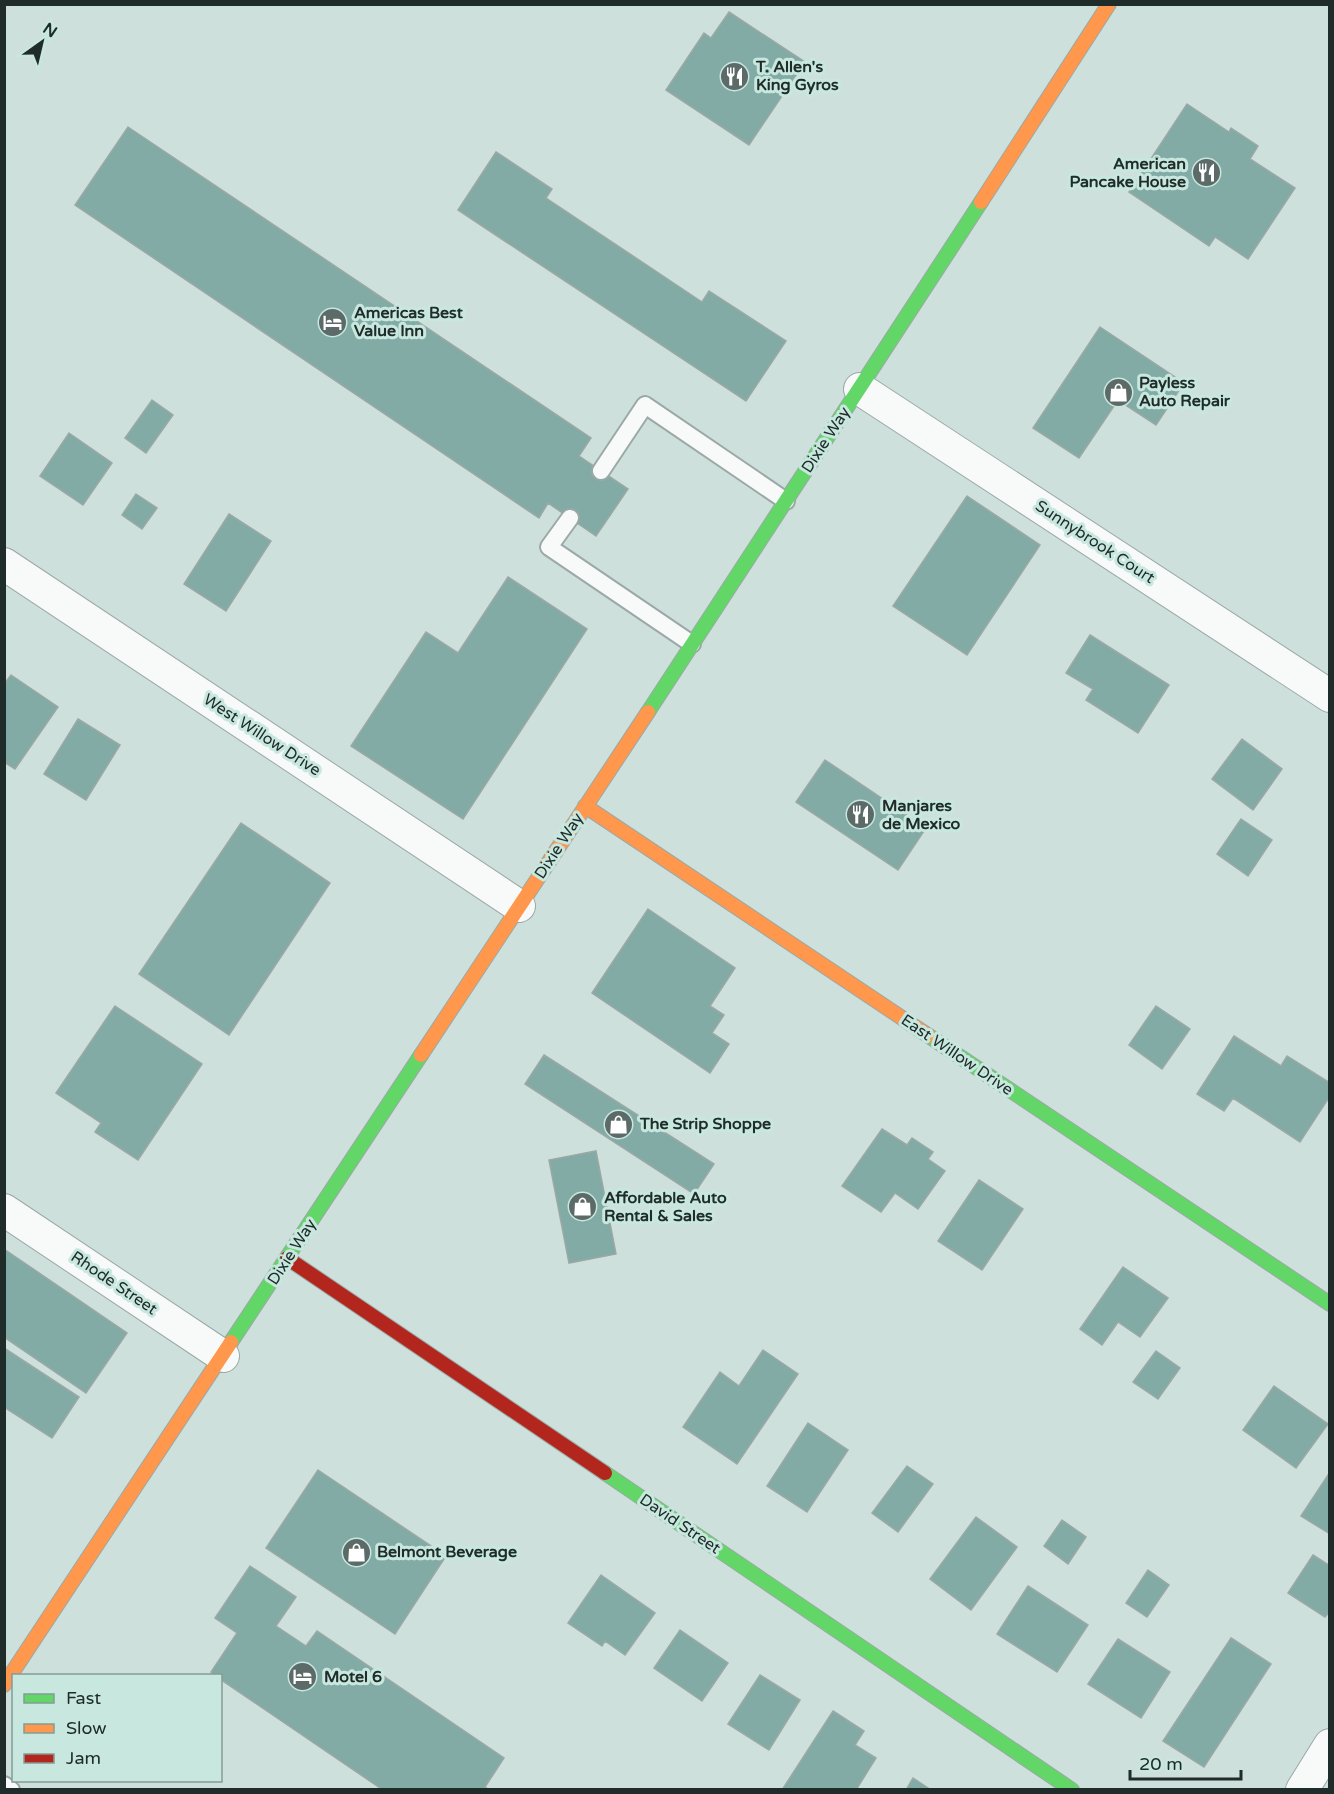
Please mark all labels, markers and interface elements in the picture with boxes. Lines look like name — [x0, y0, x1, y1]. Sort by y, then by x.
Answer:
north arrow — [12, 12, 72, 72]
text: N — [39, 19, 61, 42]
place label: T. Allen's King Gyros — [755, 57, 839, 95]
restaurant icon: T. Allen's King Gyros — [719, 60, 751, 92]
place label: American Pancake House — [1070, 154, 1186, 192]
restaurant icon: American Pancake House — [1191, 157, 1223, 189]
place label: Americas Best Value Inn — [354, 303, 464, 341]
hotel icon: Americas Best Value Inn — [317, 306, 349, 338]
place label: Payless Auto Repair — [1139, 373, 1231, 411]
shop icon: Payless Auto Repair — [1102, 376, 1134, 408]
street label: Dixie Way — [797, 403, 855, 477]
street label: Sunnybrook Court — [1032, 496, 1158, 588]
street label: West Willow Drive — [199, 690, 325, 780]
place label: Manjares de Mexico — [882, 796, 961, 834]
restaurant icon: Manjares de Mexico — [845, 799, 877, 831]
street label: Dixie Way — [530, 809, 588, 883]
street label: East Willow Drive — [897, 1010, 1017, 1100]
shop icon: The Strip Shoppe — [603, 1108, 635, 1140]
place label: The Strip Shoppe — [639, 1114, 771, 1134]
place label: Affordable Auto Rental & Sales — [604, 1188, 727, 1226]
shop icon: Affordable Auto Rental & Sales — [567, 1191, 599, 1223]
street label: Dixie Way — [263, 1215, 321, 1289]
street label: Rhode Street — [67, 1247, 161, 1319]
street label: David Street — [636, 1490, 724, 1558]
shop icon: Belmont Beverage — [340, 1536, 372, 1568]
place label: Belmont Beverage — [377, 1542, 517, 1562]
hotel icon: Motel 6 — [287, 1661, 319, 1693]
place label: Motel 6 — [324, 1667, 382, 1687]
legend — [12, 1674, 222, 1782]
text: Fast — [66, 1687, 101, 1709]
text: Slow — [66, 1717, 107, 1739]
scale bar — [1130, 1743, 1241, 1781]
text: Jam — [66, 1747, 101, 1769]
text: 20 m — [1139, 1753, 1183, 1775]

